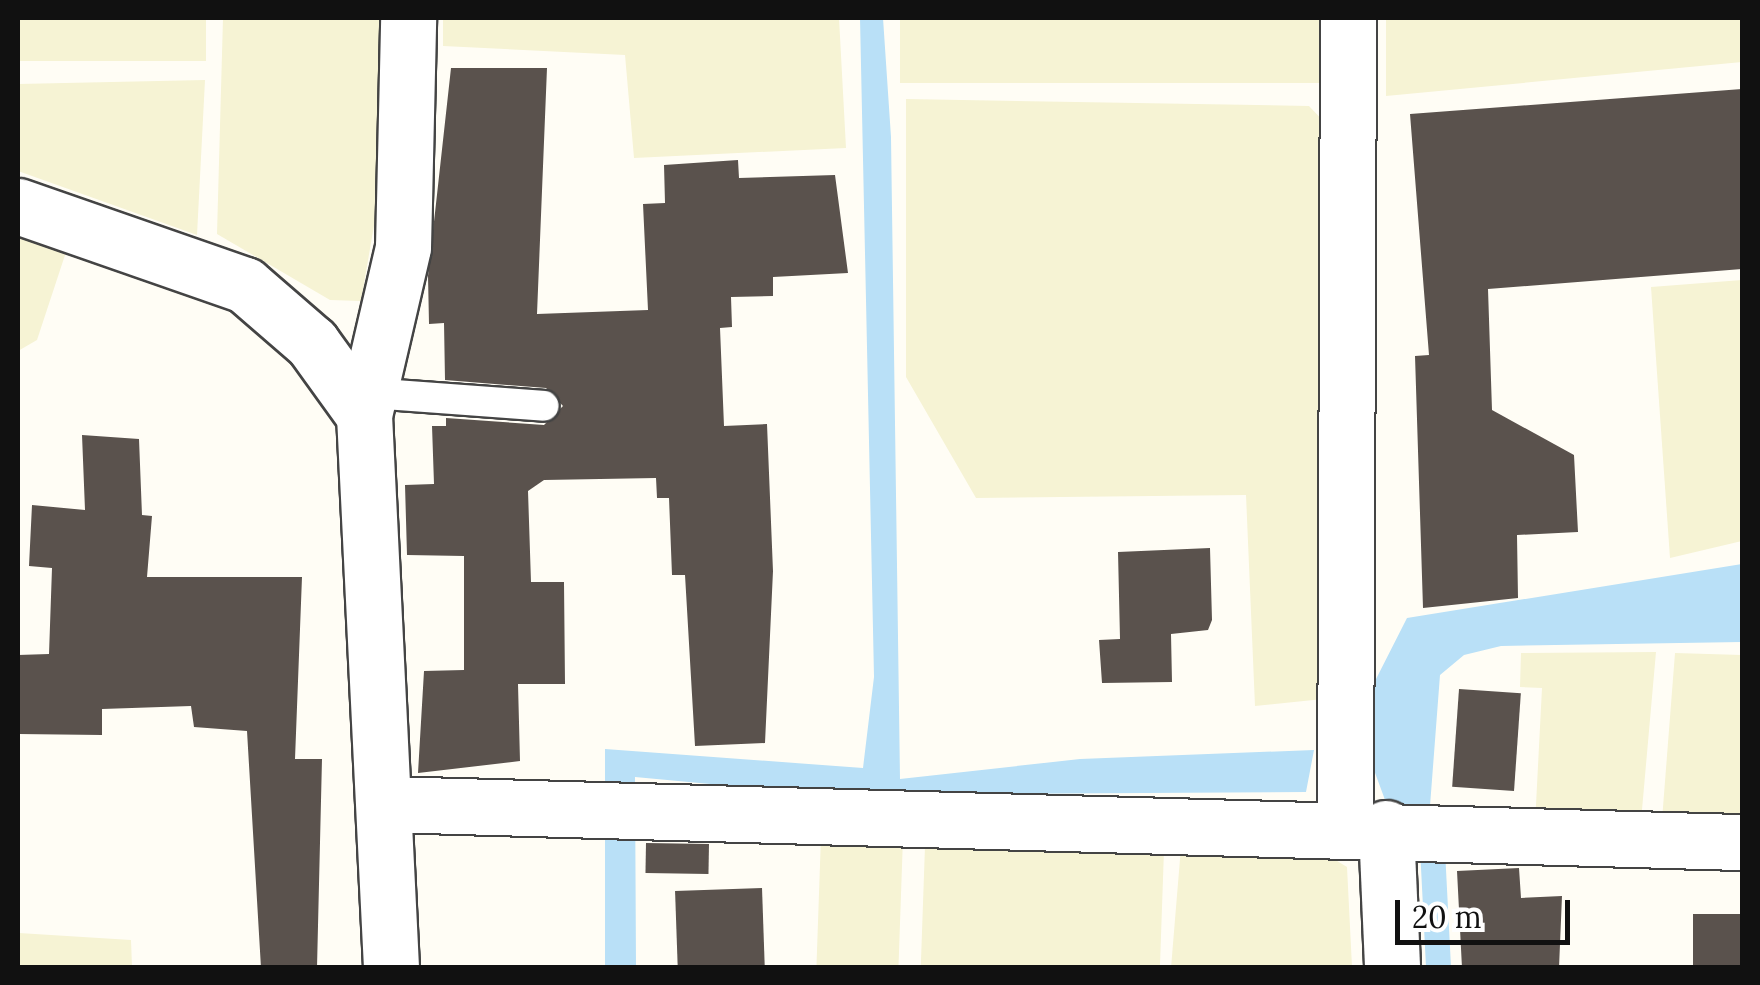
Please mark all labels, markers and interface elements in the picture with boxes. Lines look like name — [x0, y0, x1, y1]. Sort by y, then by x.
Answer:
scale bar — [1400, 880, 1575, 942]
text: 20 m — [1412, 898, 1481, 936]

